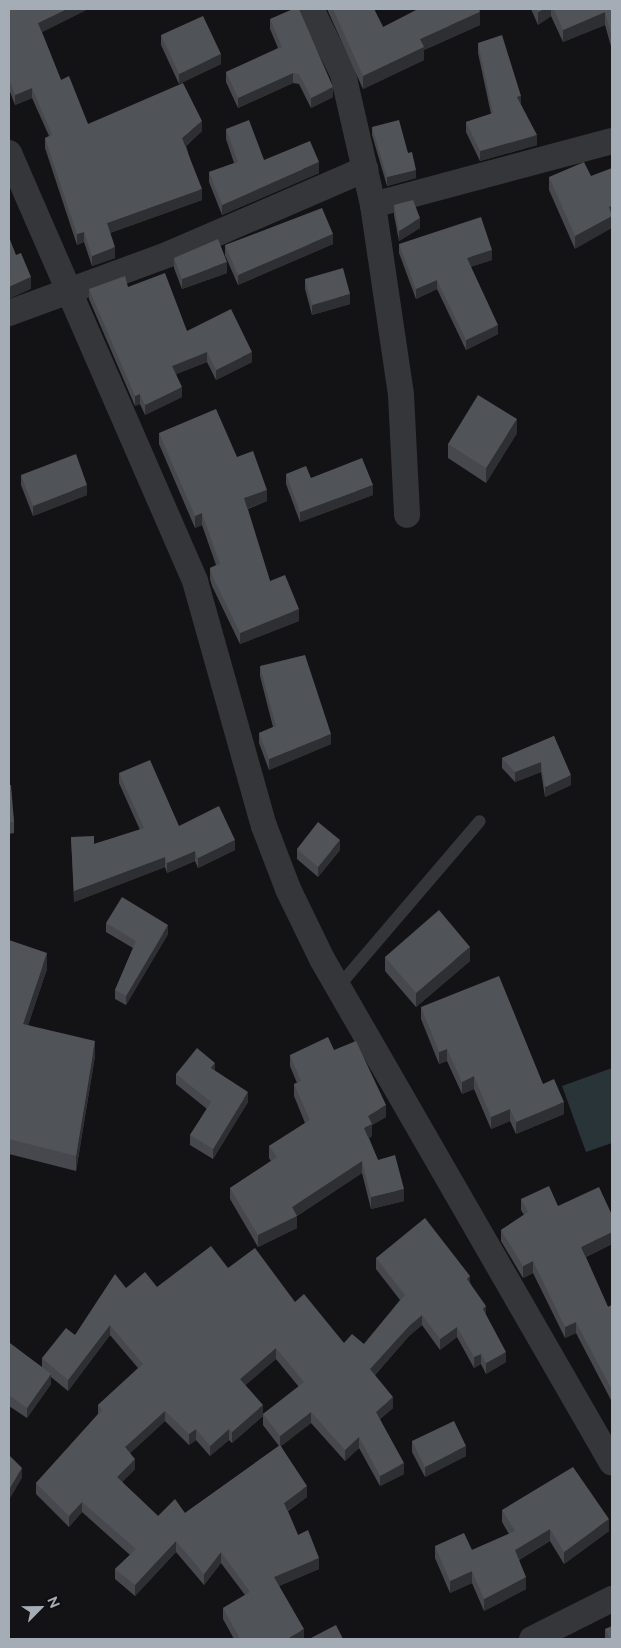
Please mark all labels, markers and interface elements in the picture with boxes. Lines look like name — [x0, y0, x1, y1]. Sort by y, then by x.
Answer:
north arrow — [15, 1583, 65, 1633]
text: N — [44, 1594, 63, 1610]

